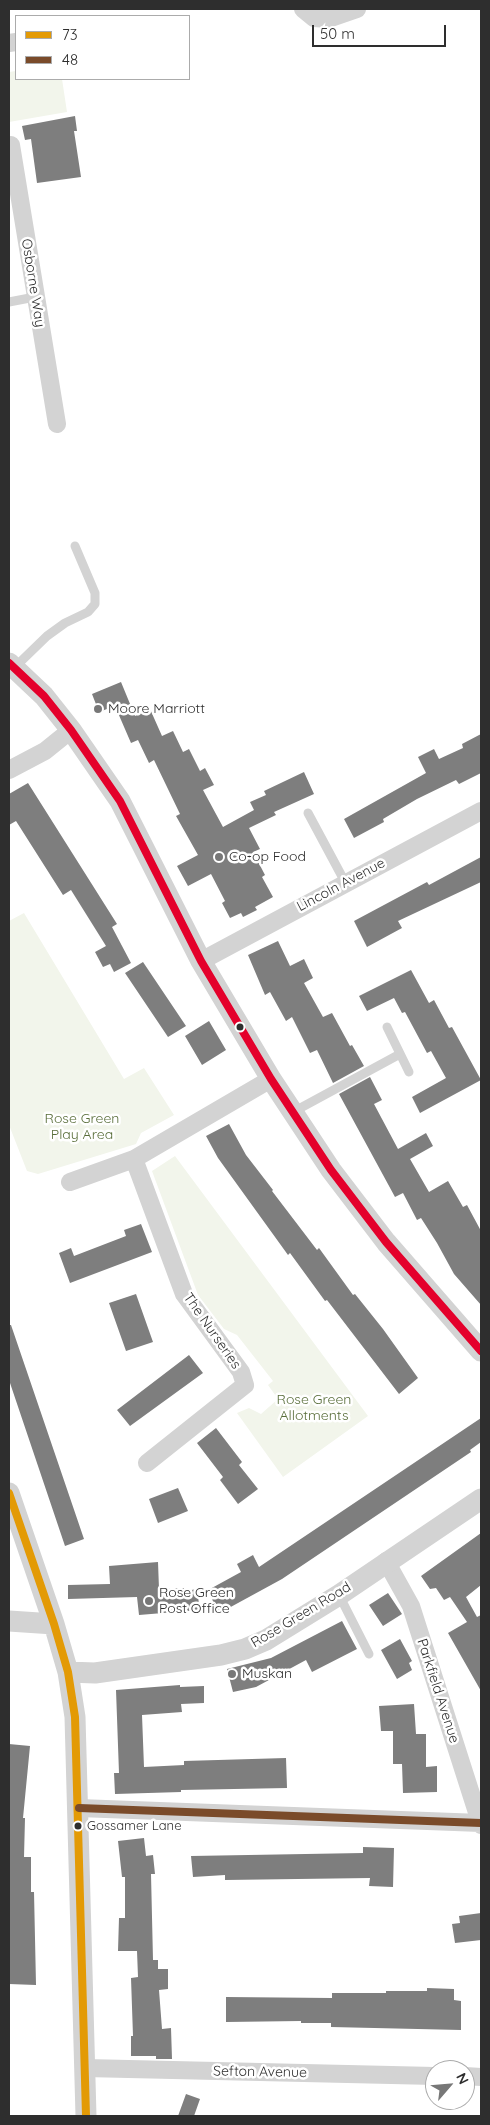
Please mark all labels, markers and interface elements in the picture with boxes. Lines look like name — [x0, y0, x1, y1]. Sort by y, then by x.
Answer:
legend — [15, 15, 190, 80]
scale bar — [315, 15, 449, 47]
text: 50 m — [320, 24, 355, 43]
text: 73 — [62, 25, 78, 44]
text: 48 — [62, 50, 78, 69]
street label: Osborne Way — [18, 238, 48, 328]
place label: Moore Marriott — [108, 701, 205, 717]
marker: Moore Marriott — [92, 703, 104, 715]
place label: Co-op Food — [229, 849, 306, 865]
marker: Co-op Food — [213, 851, 225, 863]
street label: Lincoln Avenue — [294, 855, 388, 915]
unlabelled marker — [235, 1022, 245, 1032]
park label: Rose Green Play Area — [45, 1111, 119, 1144]
street label: The Nurseries — [180, 1290, 244, 1372]
park label: Rose Green Allotments — [277, 1392, 351, 1424]
street label: Rose Green Road — [248, 1579, 354, 1651]
place label: Rose Green Post Office — [159, 1585, 234, 1618]
marker: Rose Green Post Office — [143, 1595, 155, 1607]
street label: Parkfield Avenue — [413, 1637, 463, 1745]
place label: Muskan — [242, 1666, 292, 1682]
marker: Muskan — [226, 1668, 238, 1680]
place label: Gossamer Lane — [87, 1818, 181, 1834]
marker: Gossamer Lane — [73, 1821, 83, 1831]
north arrow — [425, 2060, 475, 2110]
street label: Sefton Avenue — [213, 2063, 307, 2081]
text: N — [452, 2070, 473, 2087]

